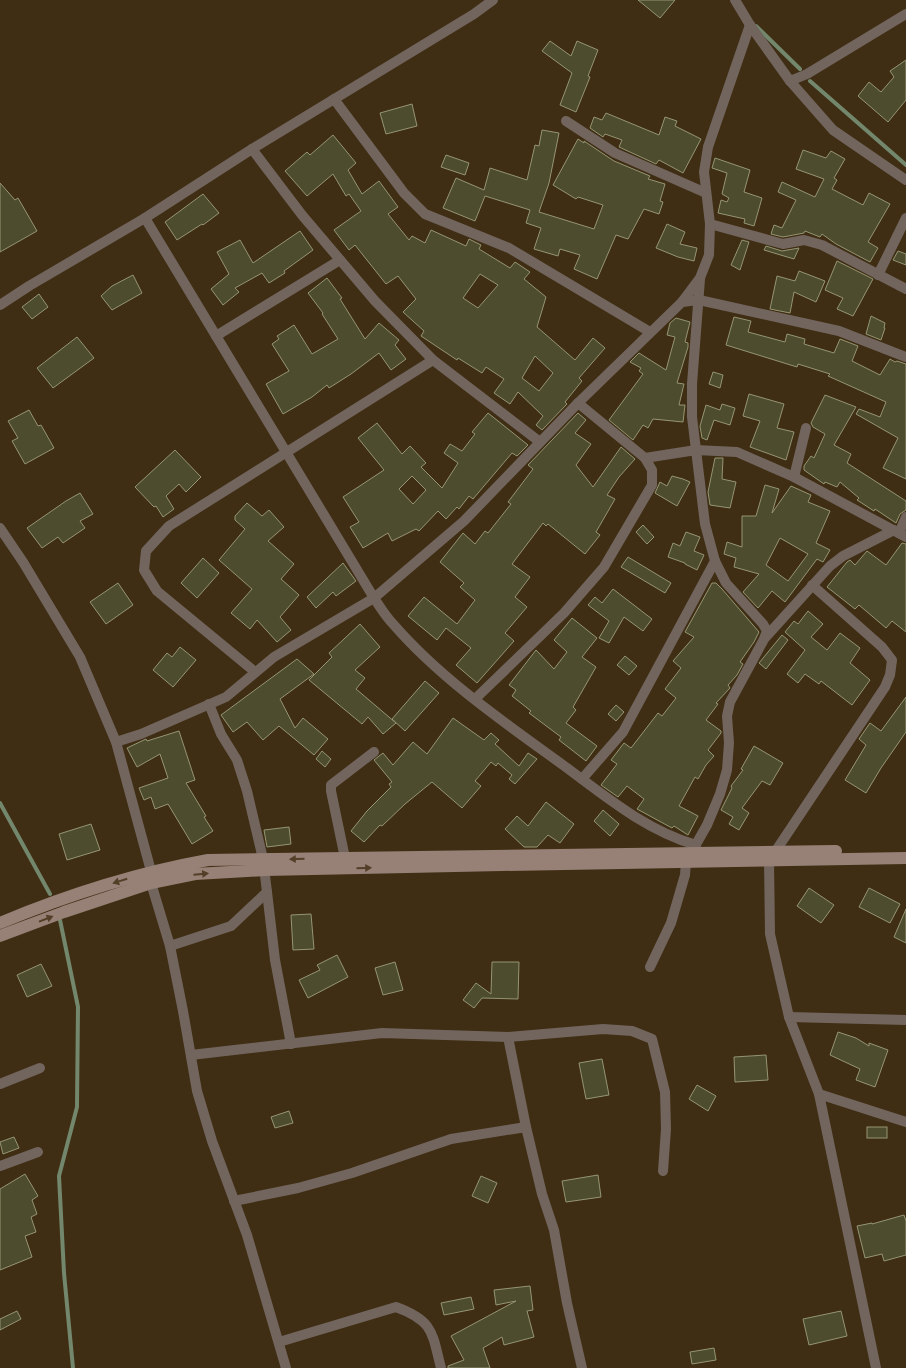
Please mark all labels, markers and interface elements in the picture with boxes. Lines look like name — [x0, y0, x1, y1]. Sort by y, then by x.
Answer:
one-way arrow — [289, 855, 305, 863]
one-way arrow — [356, 864, 372, 872]
one-way arrow — [194, 870, 210, 878]
one-way arrow — [112, 877, 127, 885]
one-way arrow — [38, 915, 53, 922]

